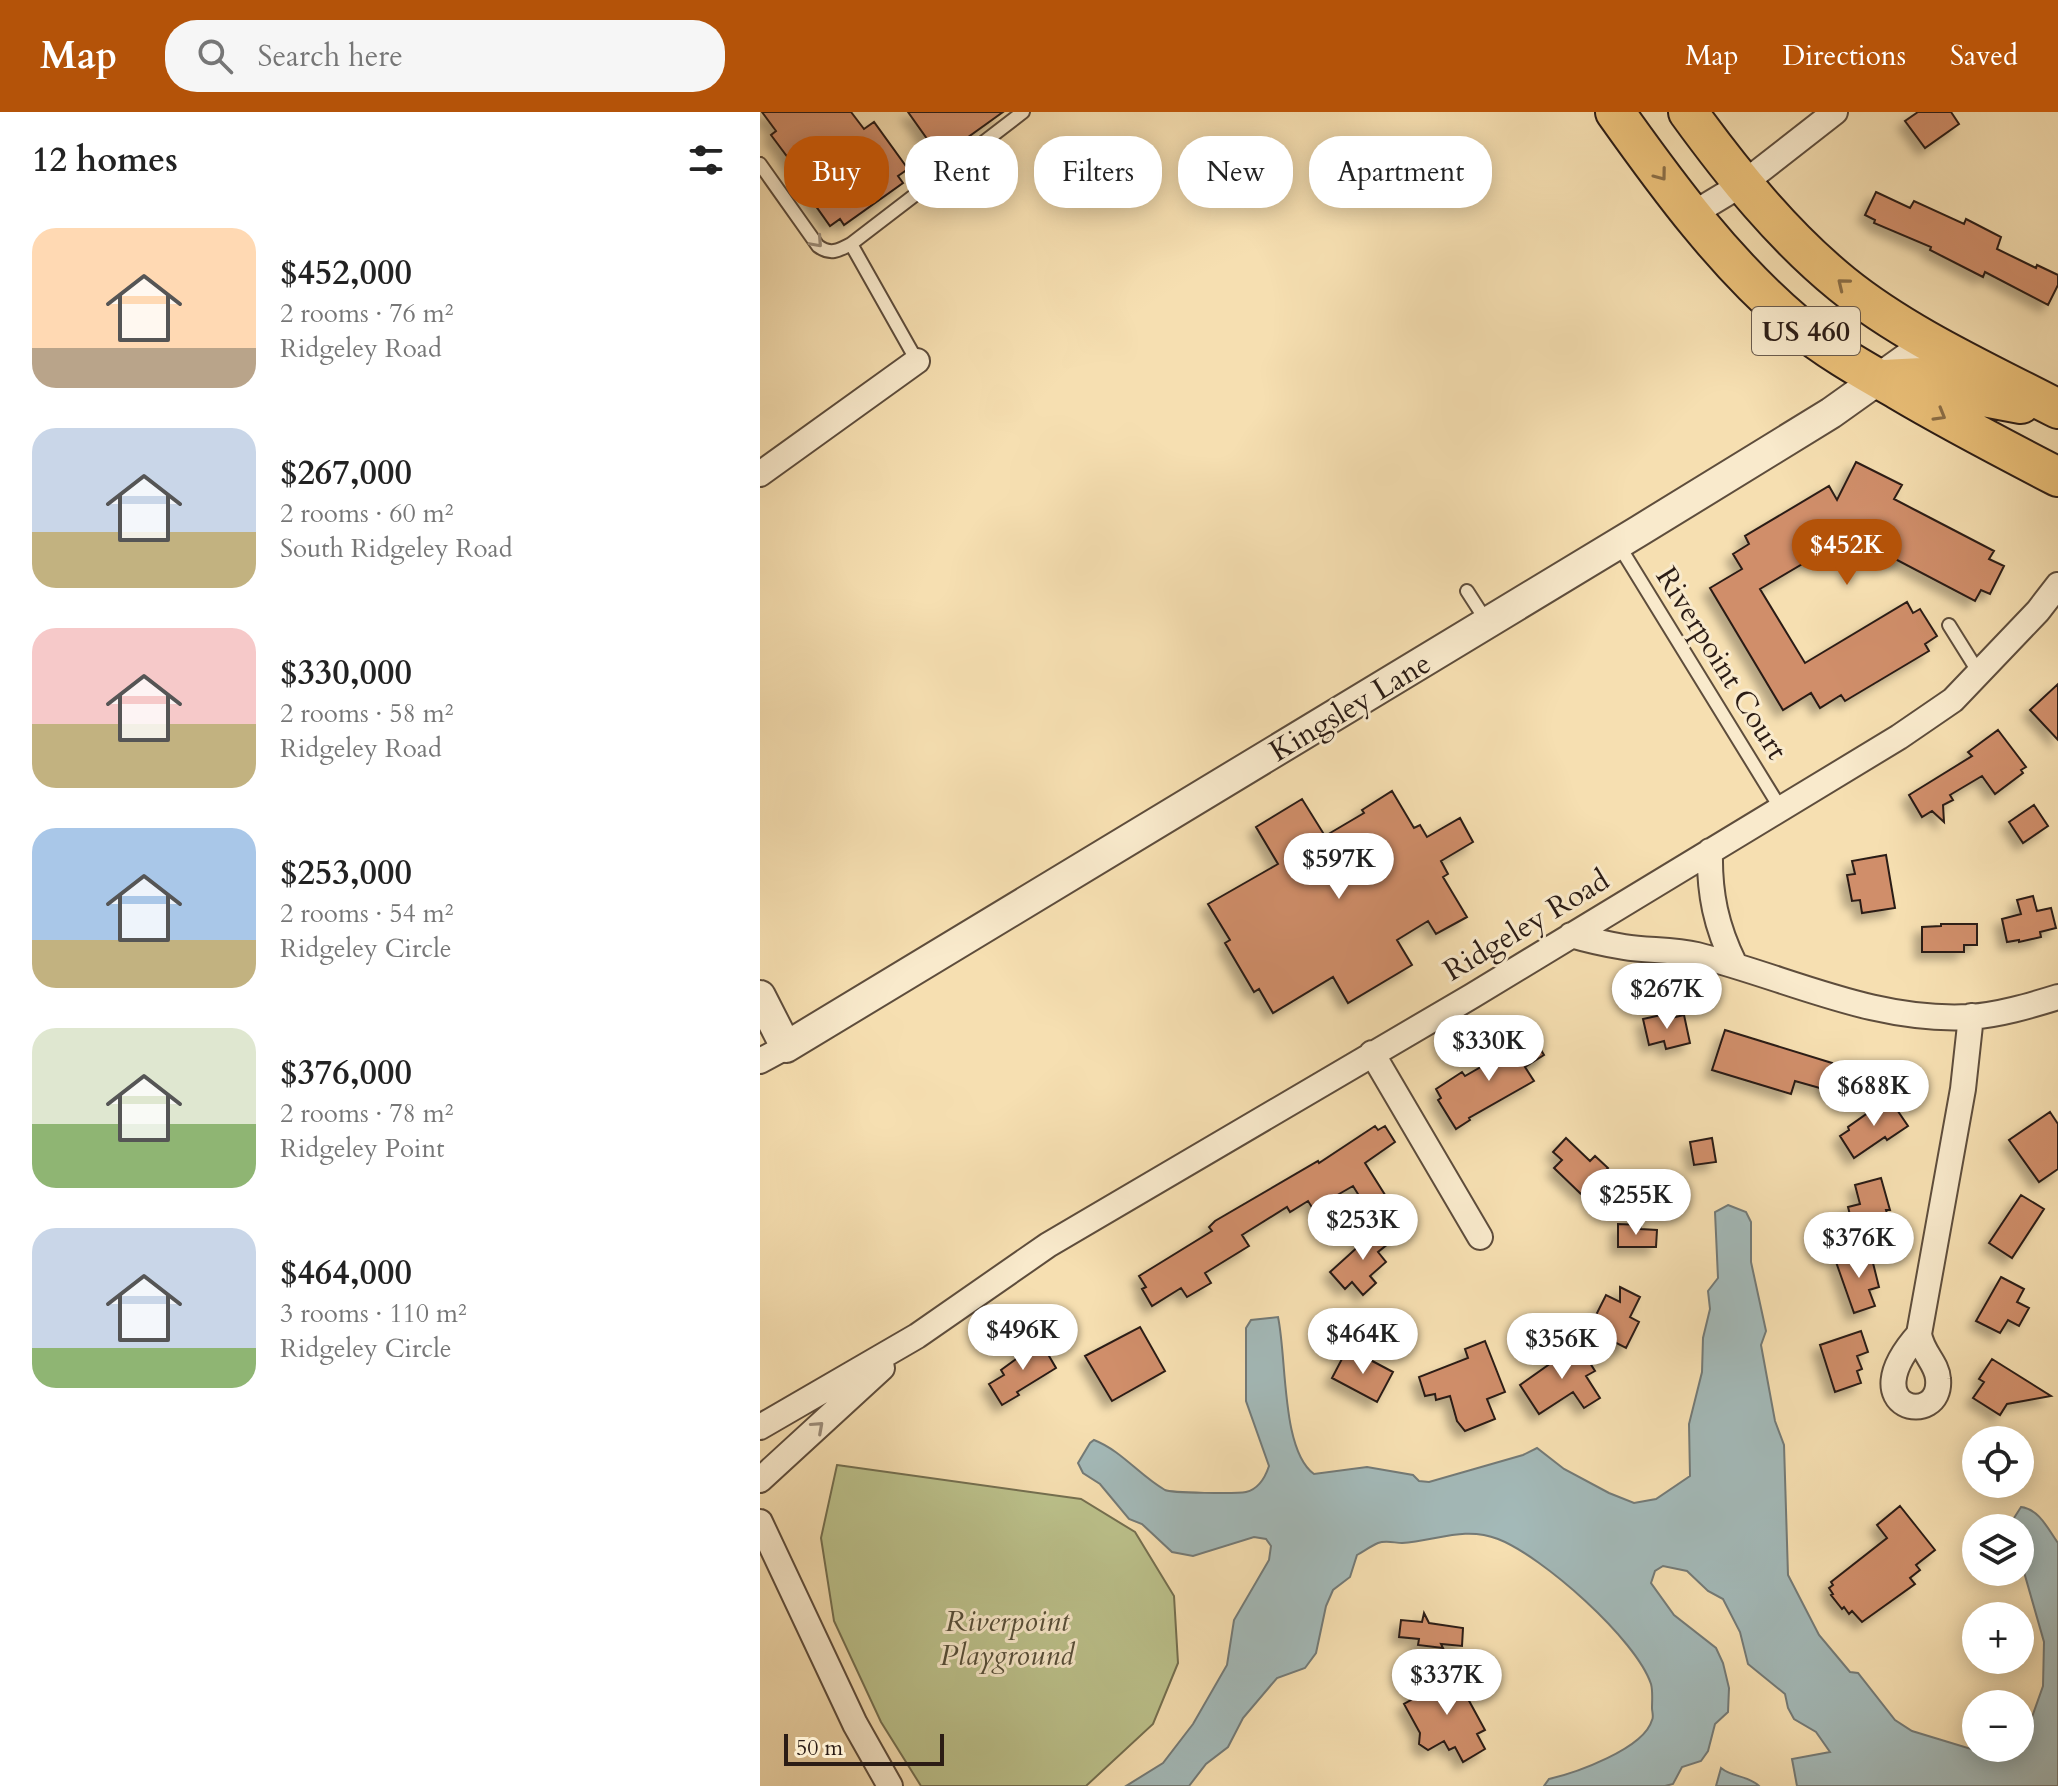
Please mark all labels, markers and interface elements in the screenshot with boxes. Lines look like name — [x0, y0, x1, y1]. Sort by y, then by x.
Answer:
search box — [165, 20, 725, 92]
text: Map — [40, 30, 117, 82]
icon: search — [193, 34, 237, 78]
text: Search here — [257, 36, 403, 77]
text: Map — [1685, 37, 1739, 75]
text: Directions — [1783, 37, 1906, 75]
text: Saved — [1950, 37, 2018, 75]
chip: Buy — [784, 136, 889, 208]
chip: Rent — [905, 136, 1018, 208]
chip: Filters — [1034, 136, 1162, 208]
chip: New — [1178, 136, 1293, 208]
chip: Apartment — [1309, 136, 1492, 208]
text: 12 homes — [32, 137, 178, 183]
icon: filters — [684, 138, 728, 182]
one-way arrow — [1651, 166, 1665, 181]
one-way arrow — [808, 233, 822, 247]
text: $452,000 — [280, 250, 412, 296]
icon: home — [96, 260, 192, 356]
one-way arrow — [1837, 279, 1852, 293]
text: 2 rooms · 76 m² — [280, 296, 453, 331]
road number: US 460 — [1752, 307, 1860, 355]
text: Ridgeley Road — [280, 331, 442, 366]
one-way arrow — [1931, 405, 1946, 421]
text: $267,000 — [280, 450, 412, 496]
icon: home — [96, 460, 192, 556]
text: 2 rooms · 60 m² — [280, 496, 453, 531]
pin: $452K — [1791, 519, 1903, 587]
text: $452K — [1810, 527, 1884, 562]
text: South Ridgeley Road — [280, 531, 513, 566]
street label: Riverpoint Court — [1646, 559, 1798, 768]
street label: Kingsley Lane — [1262, 643, 1439, 772]
text: $330,000 — [280, 650, 412, 696]
icon: home — [96, 660, 192, 756]
text: 2 rooms · 58 m² — [280, 696, 453, 731]
text: Ridgeley Road — [280, 731, 442, 766]
pin: $597K — [1283, 833, 1395, 901]
text: $597K — [1302, 841, 1376, 876]
text: $253,000 — [280, 850, 412, 896]
icon: home — [96, 860, 192, 956]
street label: Ridgeley Road — [1436, 860, 1617, 991]
text: 2 rooms · 54 m² — [280, 896, 453, 931]
text: Ridgeley Circle — [280, 931, 452, 966]
pin: $267K — [1611, 963, 1723, 1031]
text: $267K — [1630, 971, 1704, 1006]
pin: $330K — [1433, 1015, 1545, 1083]
text: $330K — [1452, 1023, 1526, 1058]
text: $376,000 — [280, 1050, 412, 1096]
icon: home — [96, 1060, 192, 1156]
pin: $688K — [1818, 1060, 1930, 1128]
text: $688K — [1837, 1068, 1911, 1103]
text: 2 rooms · 78 m² — [280, 1096, 453, 1131]
text: Ridgeley Point — [280, 1131, 444, 1166]
pin: $255K — [1580, 1169, 1692, 1237]
text: $255K — [1599, 1177, 1673, 1212]
pin: $253K — [1307, 1194, 1419, 1262]
text: $253K — [1326, 1202, 1400, 1237]
pin: $376K — [1803, 1212, 1915, 1280]
text: $376K — [1822, 1220, 1896, 1255]
text: $464,000 — [280, 1250, 412, 1296]
icon: home — [96, 1260, 192, 1356]
text: 3 rooms · 110 m² — [280, 1296, 467, 1331]
pin: $496K — [967, 1304, 1079, 1372]
pin: $464K — [1307, 1308, 1419, 1376]
text: $496K — [986, 1312, 1060, 1347]
pin: $356K — [1506, 1313, 1618, 1381]
text: $464K — [1326, 1316, 1400, 1351]
text: $356K — [1525, 1321, 1599, 1356]
text: Ridgeley Circle — [280, 1331, 452, 1366]
one-way arrow — [808, 1422, 823, 1437]
map controls — [1962, 1426, 2034, 1762]
button: locate — [1962, 1426, 2034, 1498]
button: layers — [1962, 1514, 2034, 1586]
park label: Riverpoint Playground — [940, 1601, 1076, 1676]
button: + — [1962, 1602, 2034, 1674]
pin: $337K — [1391, 1649, 1503, 1717]
text: $337K — [1410, 1657, 1484, 1692]
button: − — [1962, 1690, 2034, 1762]
scale bar — [784, 1730, 944, 1766]
text: 50 m — [796, 1733, 843, 1763]

